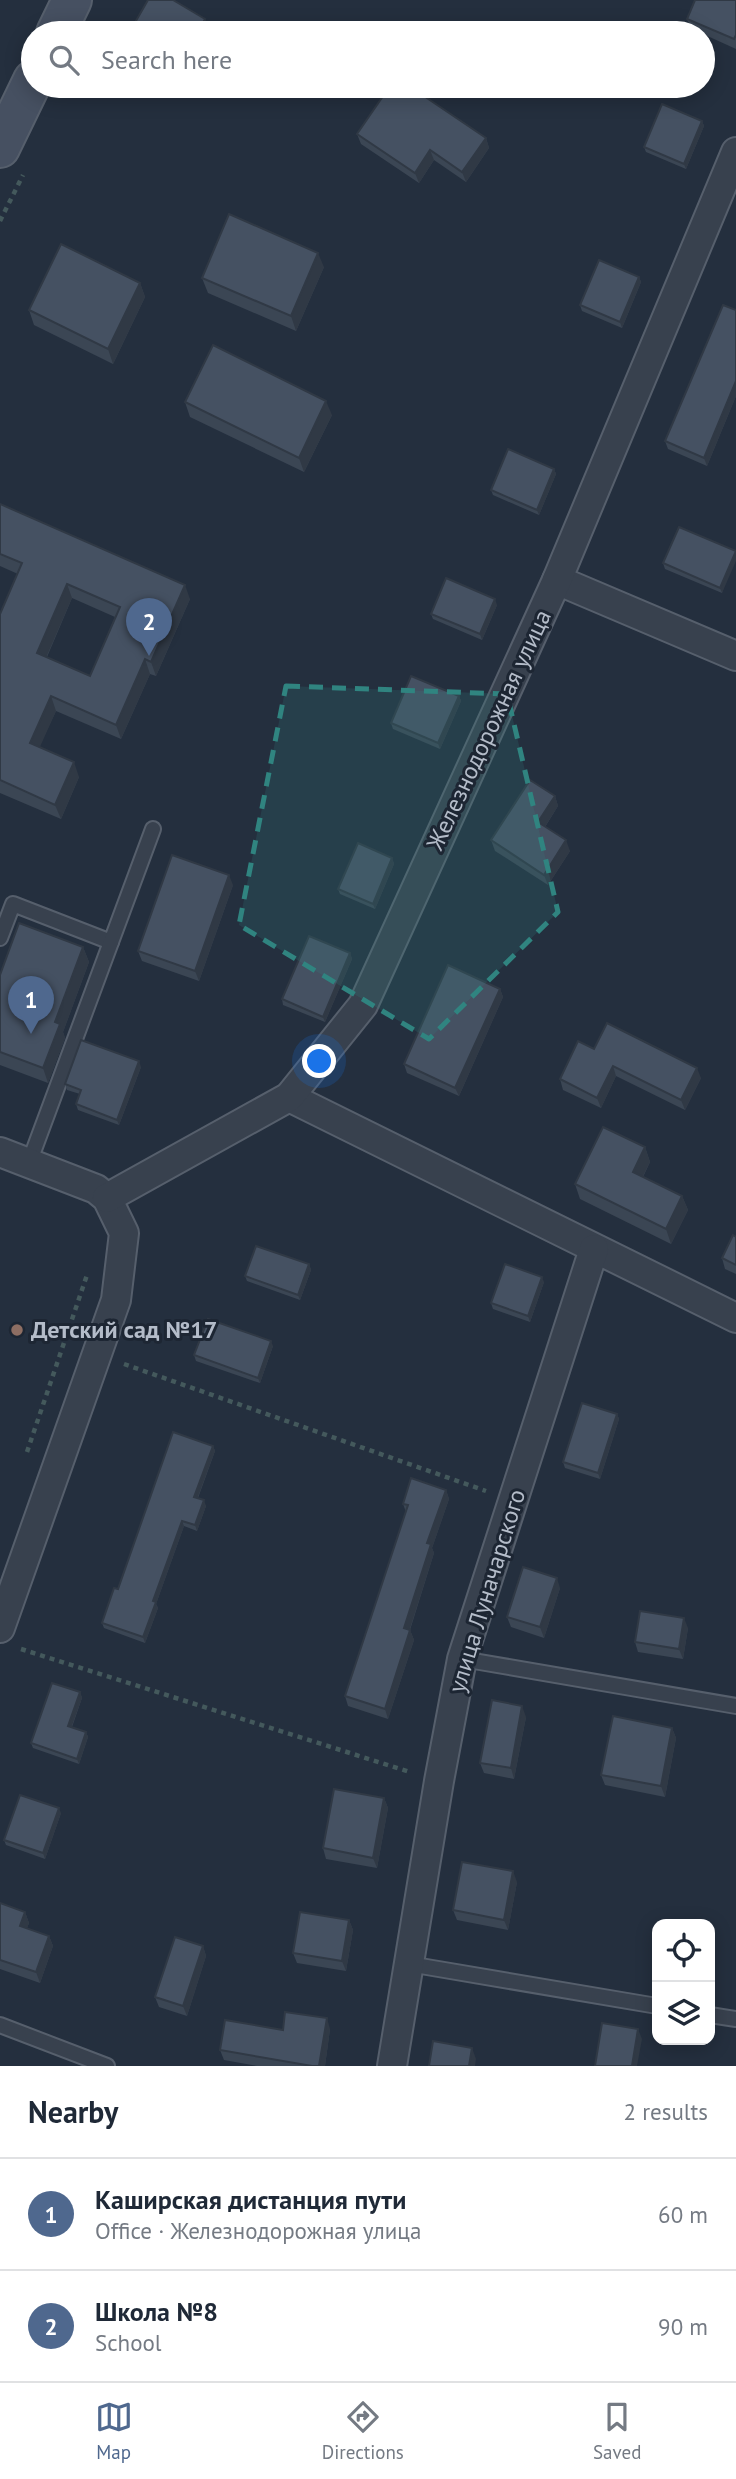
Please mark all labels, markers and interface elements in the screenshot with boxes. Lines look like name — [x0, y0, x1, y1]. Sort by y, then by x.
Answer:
search box — [21, 21, 715, 98]
icon: search — [45, 41, 83, 79]
text: Search here — [101, 43, 232, 76]
pin: 2 — [126, 598, 172, 656]
street label: Железнодорожная улица — [419, 605, 558, 856]
pin: 1 — [8, 976, 54, 1034]
your location — [302, 1044, 336, 1078]
place label: Детский сад №17 — [31, 1314, 217, 1345]
marker: Детский сад №17 — [9, 1322, 25, 1338]
street label: улица Луначарского — [441, 1485, 532, 1696]
map controls — [652, 1919, 715, 2045]
button: locate — [652, 1919, 715, 1982]
button: layers — [652, 1982, 715, 2045]
text: Nearby — [28, 2092, 118, 2131]
text: 2 results — [624, 2097, 708, 2126]
text: Каширская дистанция пути — [95, 2183, 406, 2216]
text: 1 — [44, 2200, 58, 2229]
text: 60 m — [658, 2200, 708, 2229]
text: Office · Железнодорожная улица — [95, 2216, 421, 2245]
text: Школа №8 — [95, 2295, 218, 2328]
text: 2 — [44, 2312, 58, 2341]
text: 90 m — [658, 2312, 708, 2341]
text: School — [95, 2328, 162, 2357]
tab: Map — [95, 2398, 133, 2464]
tab: Directions — [322, 2398, 404, 2464]
tab: Saved — [593, 2398, 641, 2464]

